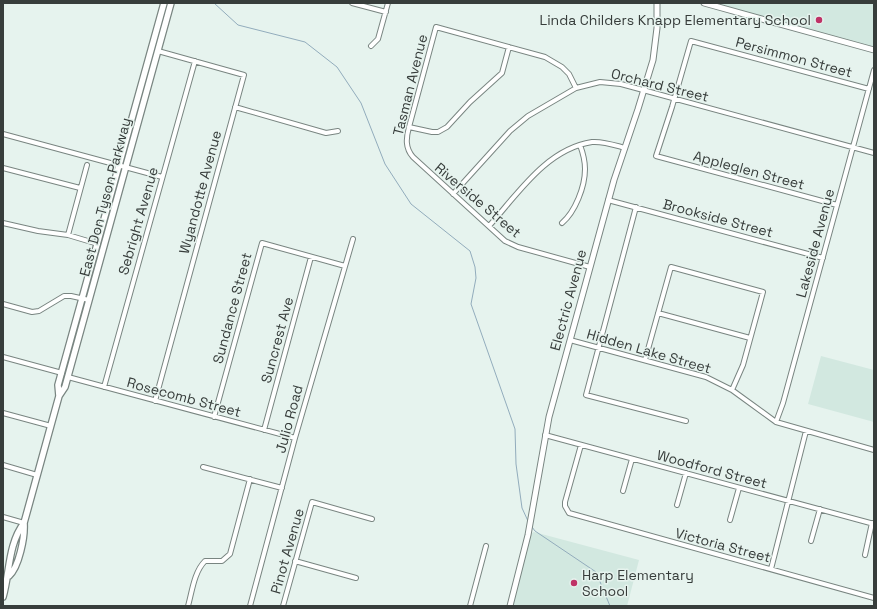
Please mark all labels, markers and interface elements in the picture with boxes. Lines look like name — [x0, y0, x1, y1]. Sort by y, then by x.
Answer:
place label: Linda Childers Knapp Elementary School — [540, 11, 811, 29]
marker: Linda Childers Knapp Elementary School — [814, 15, 824, 25]
street label: Tasman Avenue — [389, 32, 431, 138]
street label: Persimmon Street — [734, 33, 854, 81]
street label: Orchard Street — [609, 64, 711, 106]
street label: East Don Tyson Parkway — [75, 116, 135, 278]
street label: Wyandotte Avenue — [175, 128, 225, 256]
street label: Appleglen Street — [691, 147, 807, 193]
street label: Riverside Street — [431, 159, 525, 241]
street label: Sebright Avenue — [114, 165, 162, 277]
street label: Lakeside Avenue — [792, 187, 838, 299]
street label: Brookside Street — [661, 195, 775, 241]
street label: Electric Avenue — [546, 247, 590, 353]
street label: Sundance Street — [208, 250, 256, 366]
street label: Suncrest Ave — [257, 295, 297, 385]
street label: Hidden Lake Street — [585, 325, 713, 377]
street label: Rosecomb Street — [125, 373, 243, 421]
street label: Julio Road — [271, 383, 307, 455]
street label: Woodford Street — [655, 446, 769, 492]
street label: Pinot Avenue — [266, 506, 308, 596]
street label: Victoria Street — [673, 524, 773, 566]
place label: Harp Elementary School — [582, 566, 694, 600]
marker: Harp Elementary School — [569, 578, 579, 588]

